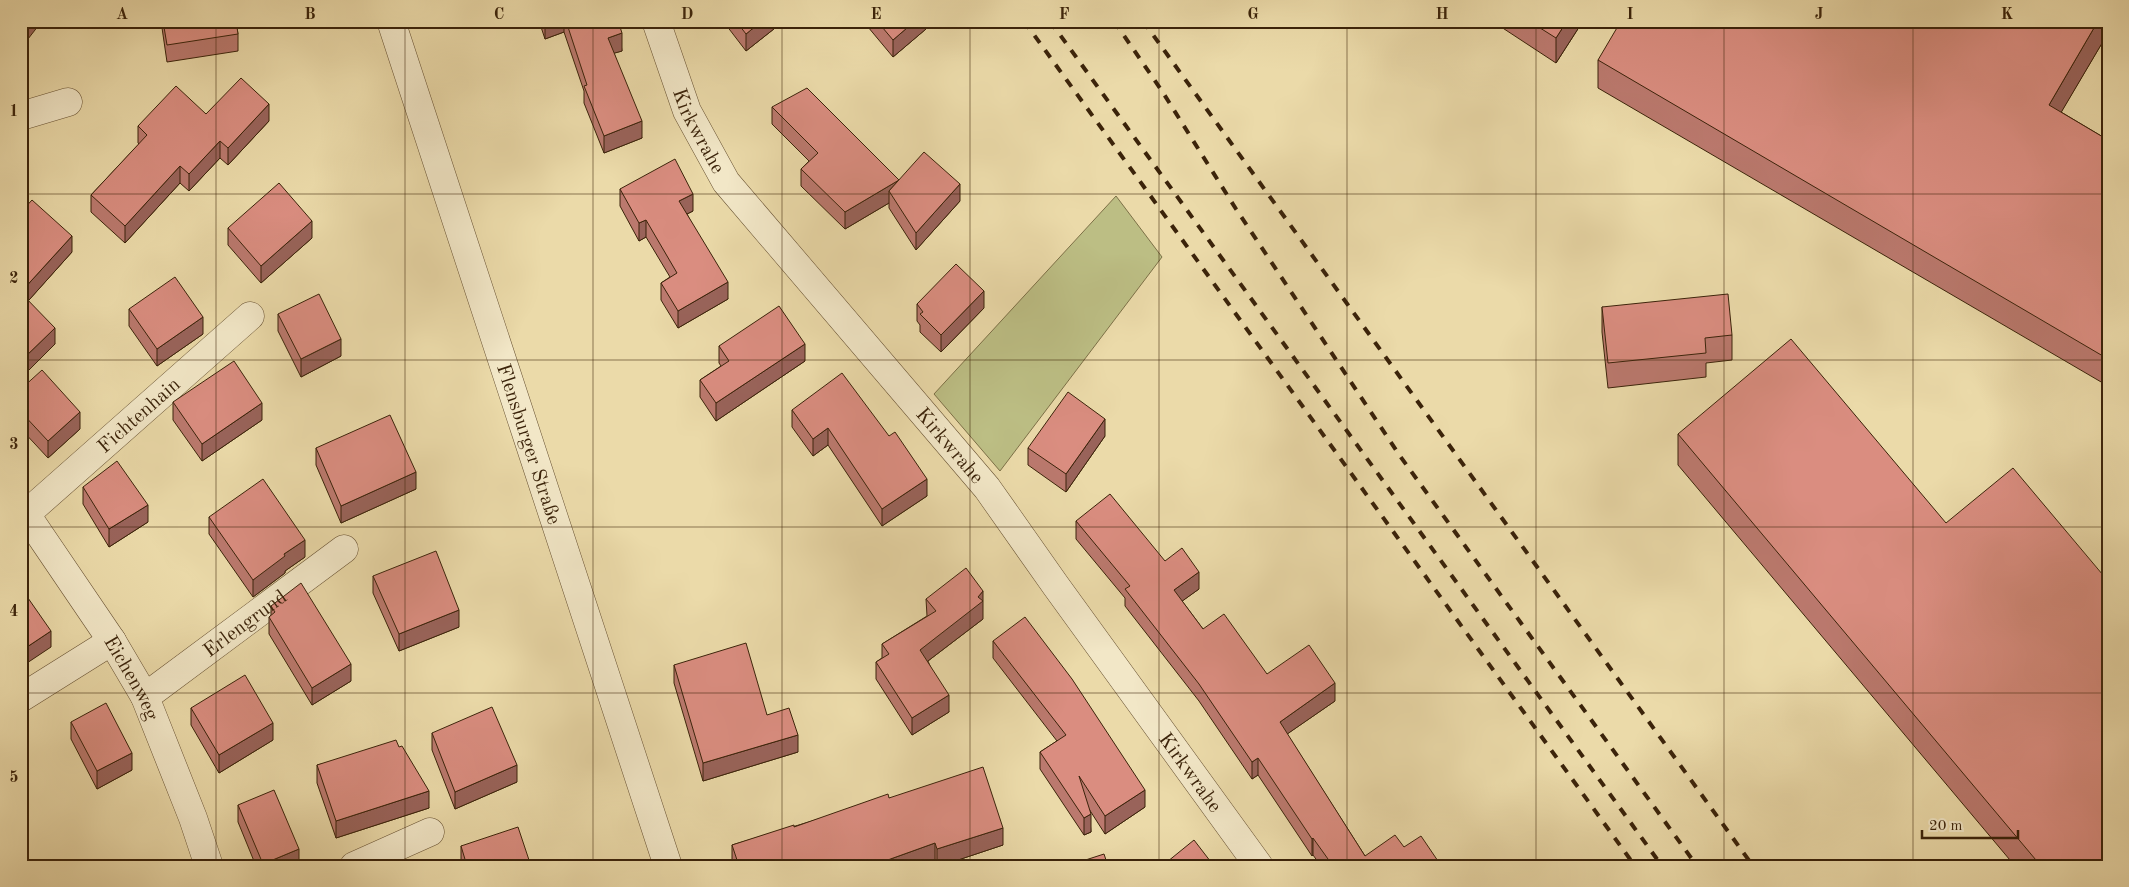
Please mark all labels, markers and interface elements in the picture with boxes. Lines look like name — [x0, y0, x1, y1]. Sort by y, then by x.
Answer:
text: A — [116, 7, 128, 23]
text: B — [304, 7, 316, 23]
text: C — [494, 7, 504, 23]
text: D — [681, 7, 693, 23]
text: E — [870, 7, 882, 23]
text: F — [1059, 7, 1070, 23]
text: G — [1247, 7, 1259, 23]
text: H — [1435, 7, 1449, 23]
text: I — [1626, 7, 1634, 23]
text: J — [1815, 7, 1824, 23]
text: K — [2001, 7, 2013, 23]
street label: Kirkwrahe — [668, 86, 727, 177]
text: 1 — [9, 104, 19, 120]
text: 2 — [9, 271, 19, 287]
street label: Flensburger Straße — [492, 362, 563, 527]
street label: Fichtenhain — [95, 375, 185, 458]
street label: Kirkwrahe — [911, 405, 987, 488]
text: 3 — [9, 437, 19, 453]
street label: Erlengrund — [200, 587, 291, 662]
text: 4 — [9, 604, 19, 620]
street label: Eichenweg — [99, 633, 161, 724]
street label: Kirkwrahe — [1154, 730, 1225, 817]
text: 5 — [9, 770, 19, 786]
scale bar — [1922, 807, 2018, 839]
text: 20 m — [1929, 819, 1963, 834]

